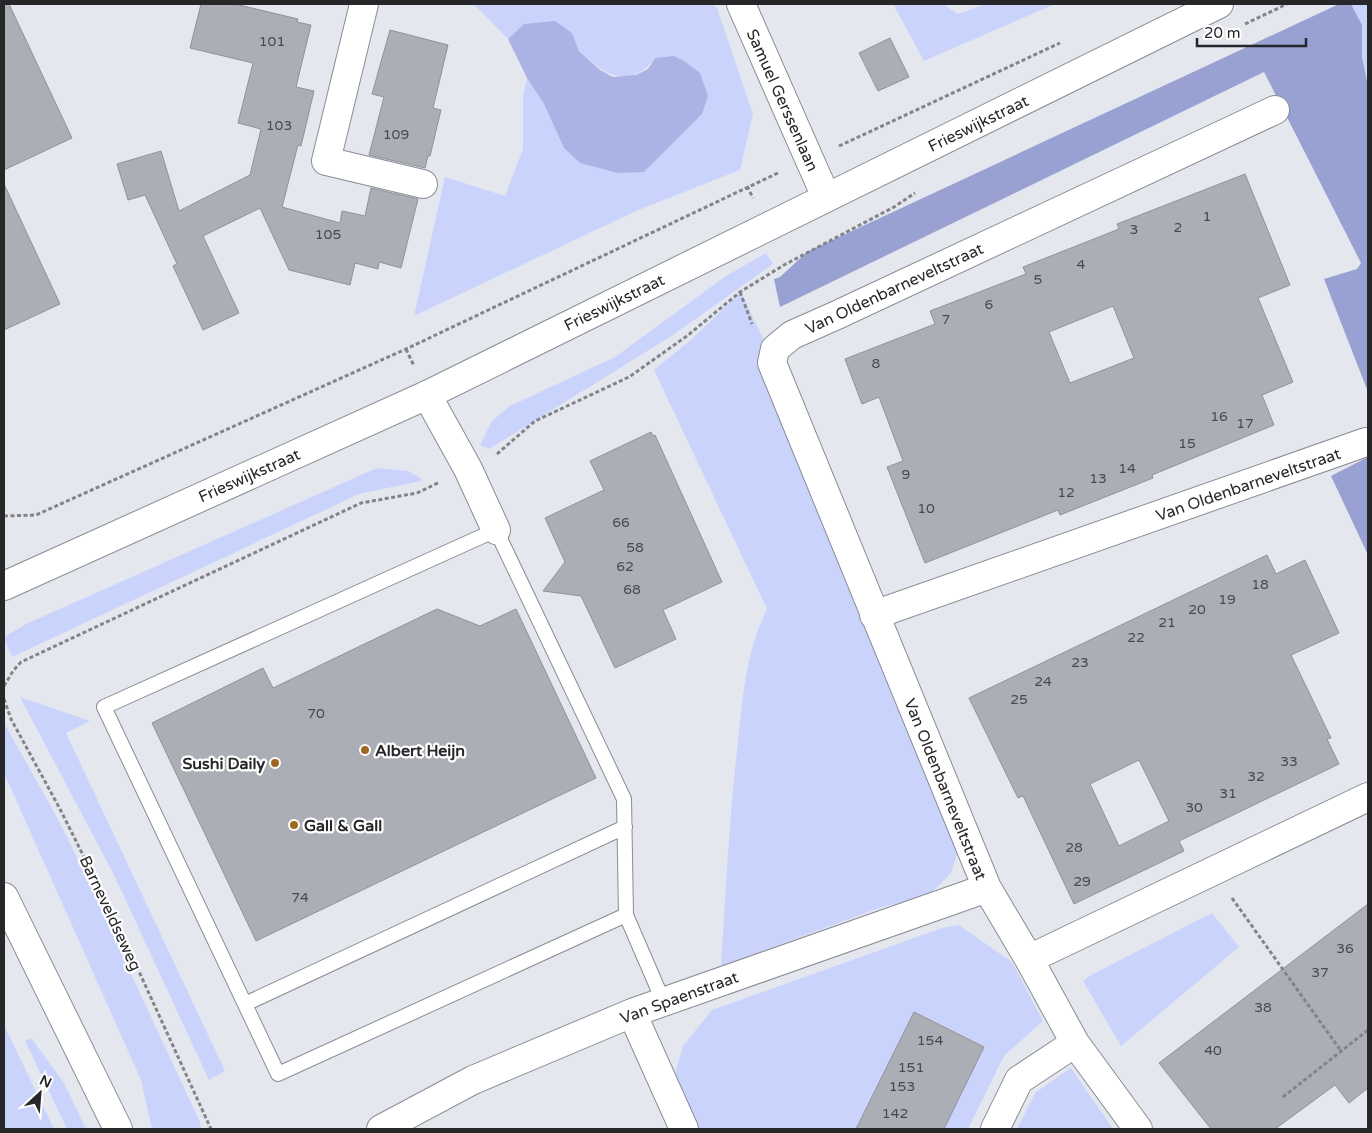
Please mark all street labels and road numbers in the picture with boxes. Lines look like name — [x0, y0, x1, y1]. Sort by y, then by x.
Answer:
street label: Samuel Gerssenlaan — [742, 26, 822, 175]
street label: Frieswijkstraat — [925, 91, 1032, 157]
street label: Van Oldenbarneveltstraat — [802, 239, 987, 339]
street label: Frieswijkstraat — [561, 270, 668, 336]
street label: Van Oldenbarneveltstraat — [1153, 444, 1343, 526]
street label: Frieswijkstraat — [195, 445, 303, 507]
street label: Van Oldenbarneveltstraat — [899, 696, 991, 883]
street label: Barneveldseweg — [75, 853, 146, 974]
street label: Van Spaenstraat — [617, 967, 741, 1029]

